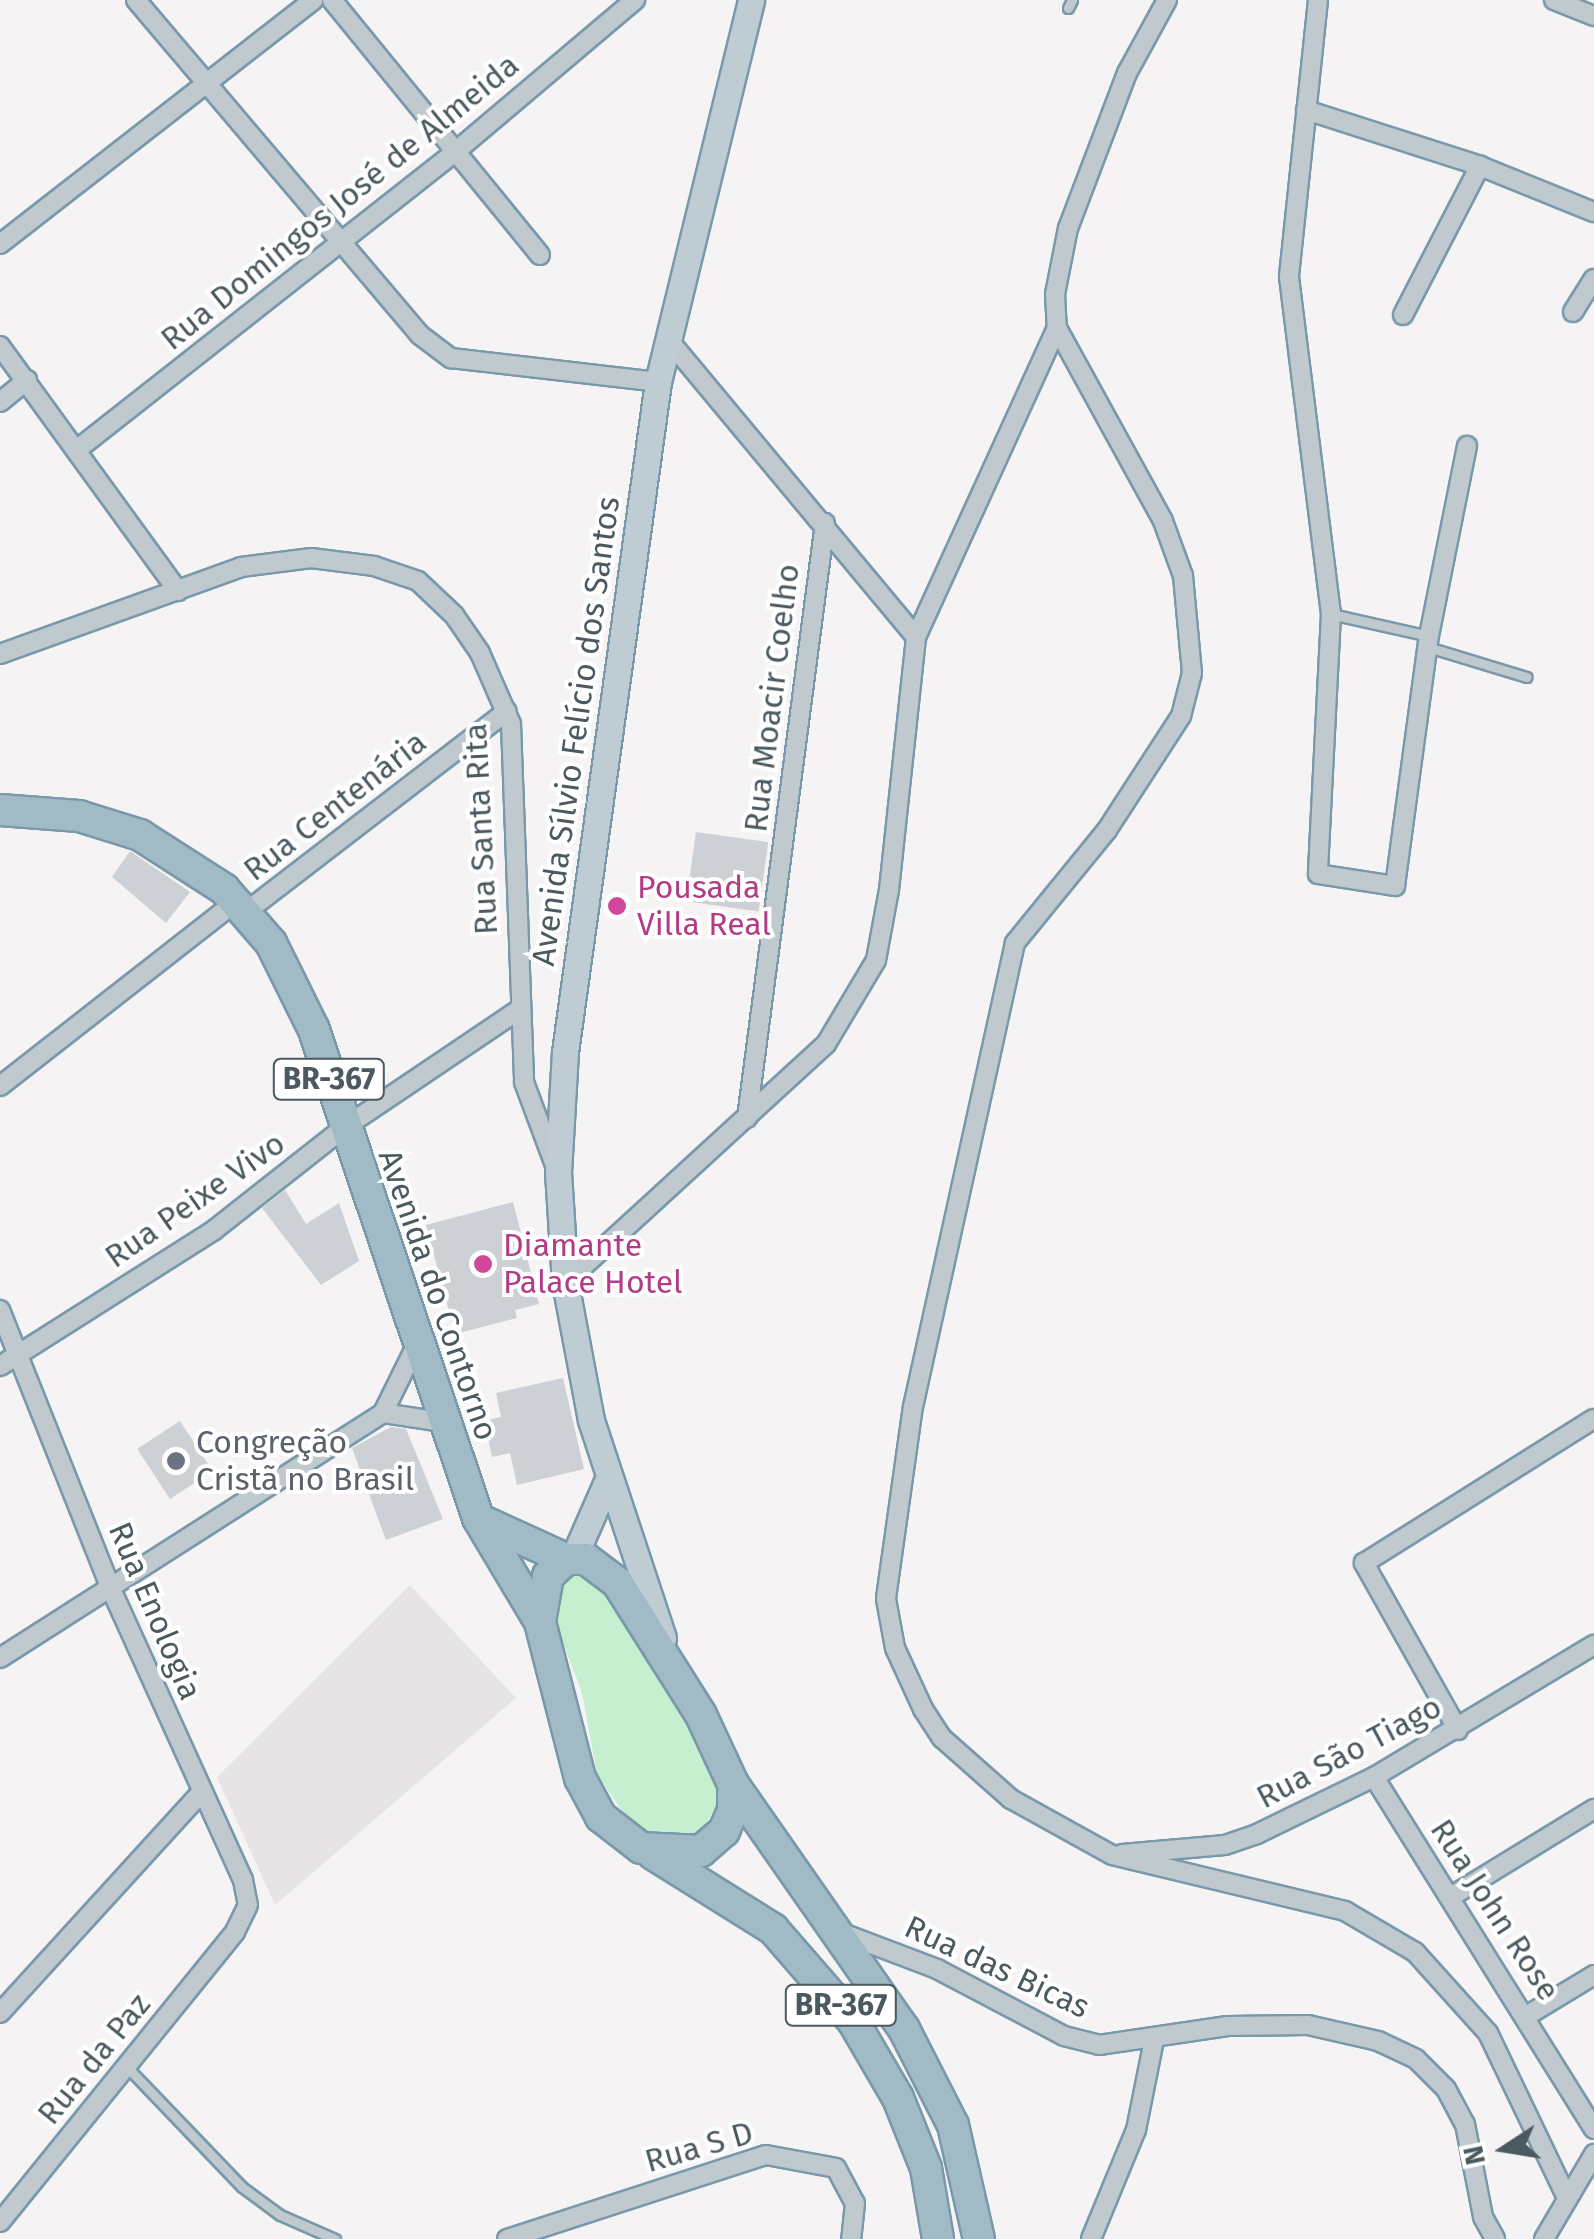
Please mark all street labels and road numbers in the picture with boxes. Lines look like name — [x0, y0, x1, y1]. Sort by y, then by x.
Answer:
street label: Rua Domingos José de Almeida — [153, 46, 527, 358]
street label: Avenida Sílvio Felício dos Santos — [524, 494, 628, 968]
street label: Rua Moacir Coelho — [736, 562, 808, 834]
street label: Rua Santa Rita — [456, 722, 506, 936]
street label: Rua Centenária — [236, 723, 434, 889]
road number: BR-367 — [272, 1054, 386, 1104]
street label: Rua Peixe Vivo — [98, 1124, 292, 1276]
street label: Avenida do Contorno — [370, 1145, 506, 1445]
street label: Rua Enologia — [100, 1516, 210, 1706]
street label: Rua São Tiago — [1250, 1687, 1448, 1817]
street label: Rua John Rose — [1422, 1812, 1568, 2008]
street label: Rua das Bicas — [899, 1908, 1095, 2026]
road number: BR-367 — [784, 1980, 898, 2030]
street label: Rua da Paz — [30, 1986, 158, 2132]
street label: Rua S D — [641, 2113, 757, 2181]

